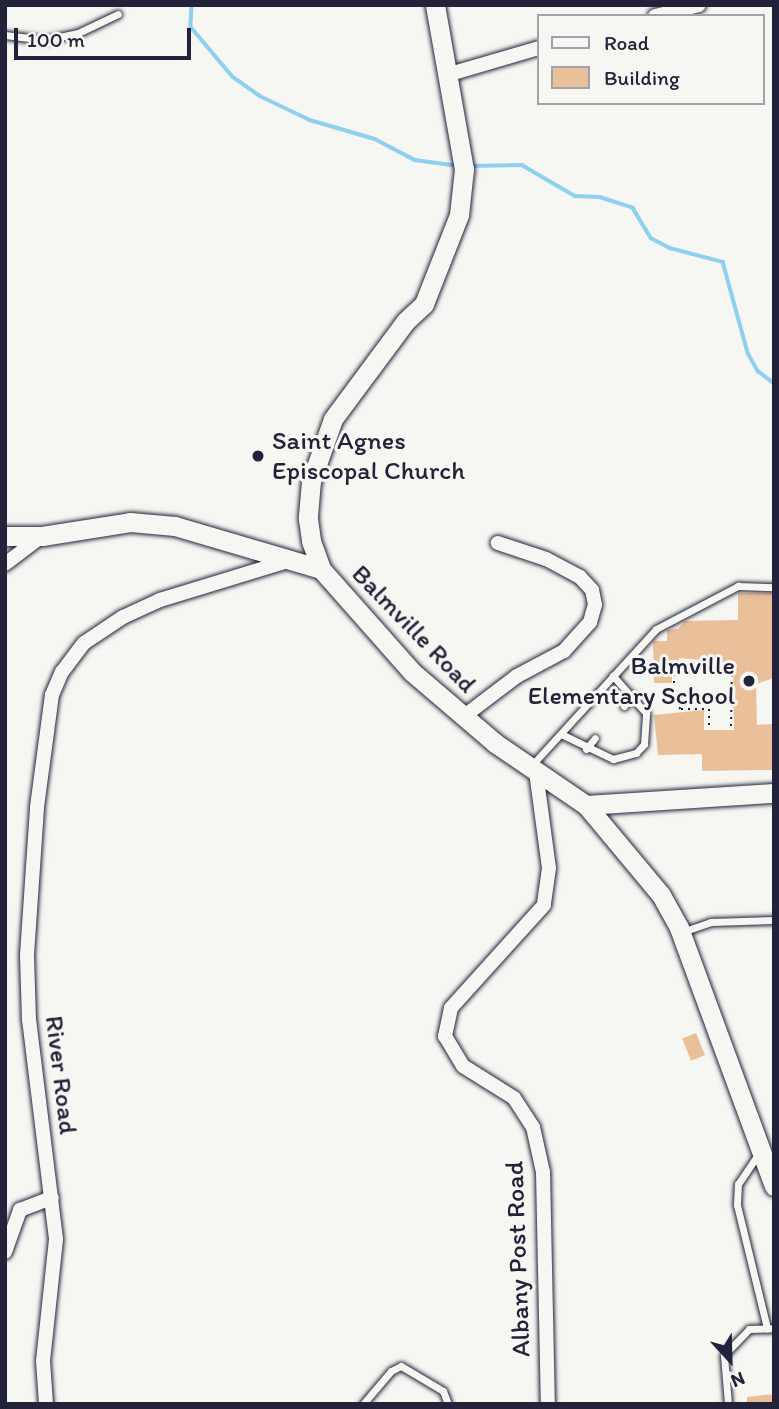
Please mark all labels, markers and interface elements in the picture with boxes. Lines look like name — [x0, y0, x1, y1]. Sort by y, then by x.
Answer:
scale bar — [18, 14, 194, 58]
legend — [538, 14, 765, 105]
text: 100 m — [27, 27, 85, 52]
text: Road — [604, 30, 649, 55]
text: Building — [604, 65, 680, 90]
place label: Saint Agnes Episcopal Church — [272, 425, 465, 486]
marker: Saint Agnes Episcopal Church — [250, 448, 266, 464]
street label: Balmville Road — [345, 558, 483, 700]
place label: Balmville Elementary School — [528, 650, 735, 712]
marker: Balmville Elementary School — [741, 673, 757, 689]
street label: River Road — [38, 1014, 84, 1136]
street label: Albany Post Road — [499, 1161, 537, 1357]
north arrow — [695, 1325, 765, 1395]
text: N — [728, 1367, 748, 1393]

